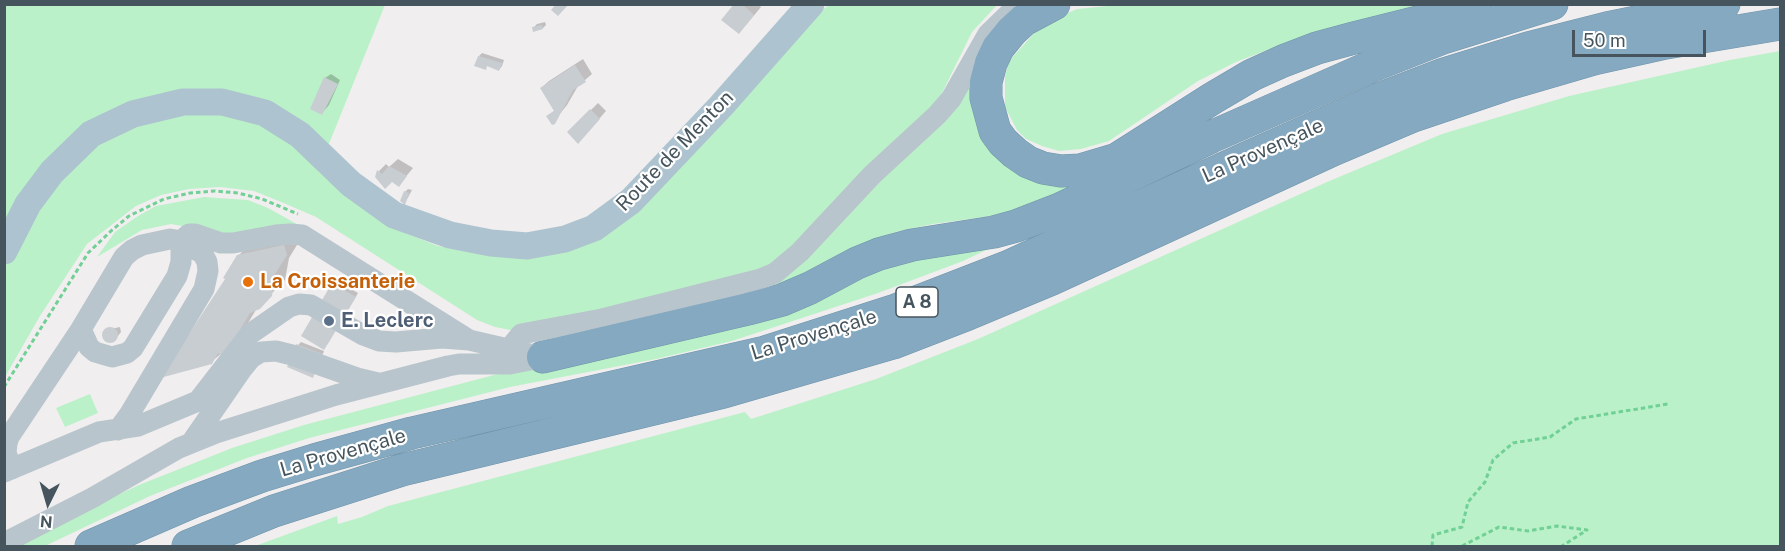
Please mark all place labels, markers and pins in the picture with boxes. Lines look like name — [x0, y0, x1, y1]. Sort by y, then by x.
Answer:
place label: La Croissanterie — [260, 270, 415, 294]
marker: La Croissanterie — [241, 275, 255, 289]
place label: E. Leclerc — [341, 309, 434, 333]
marker: E. Leclerc — [322, 314, 336, 328]

